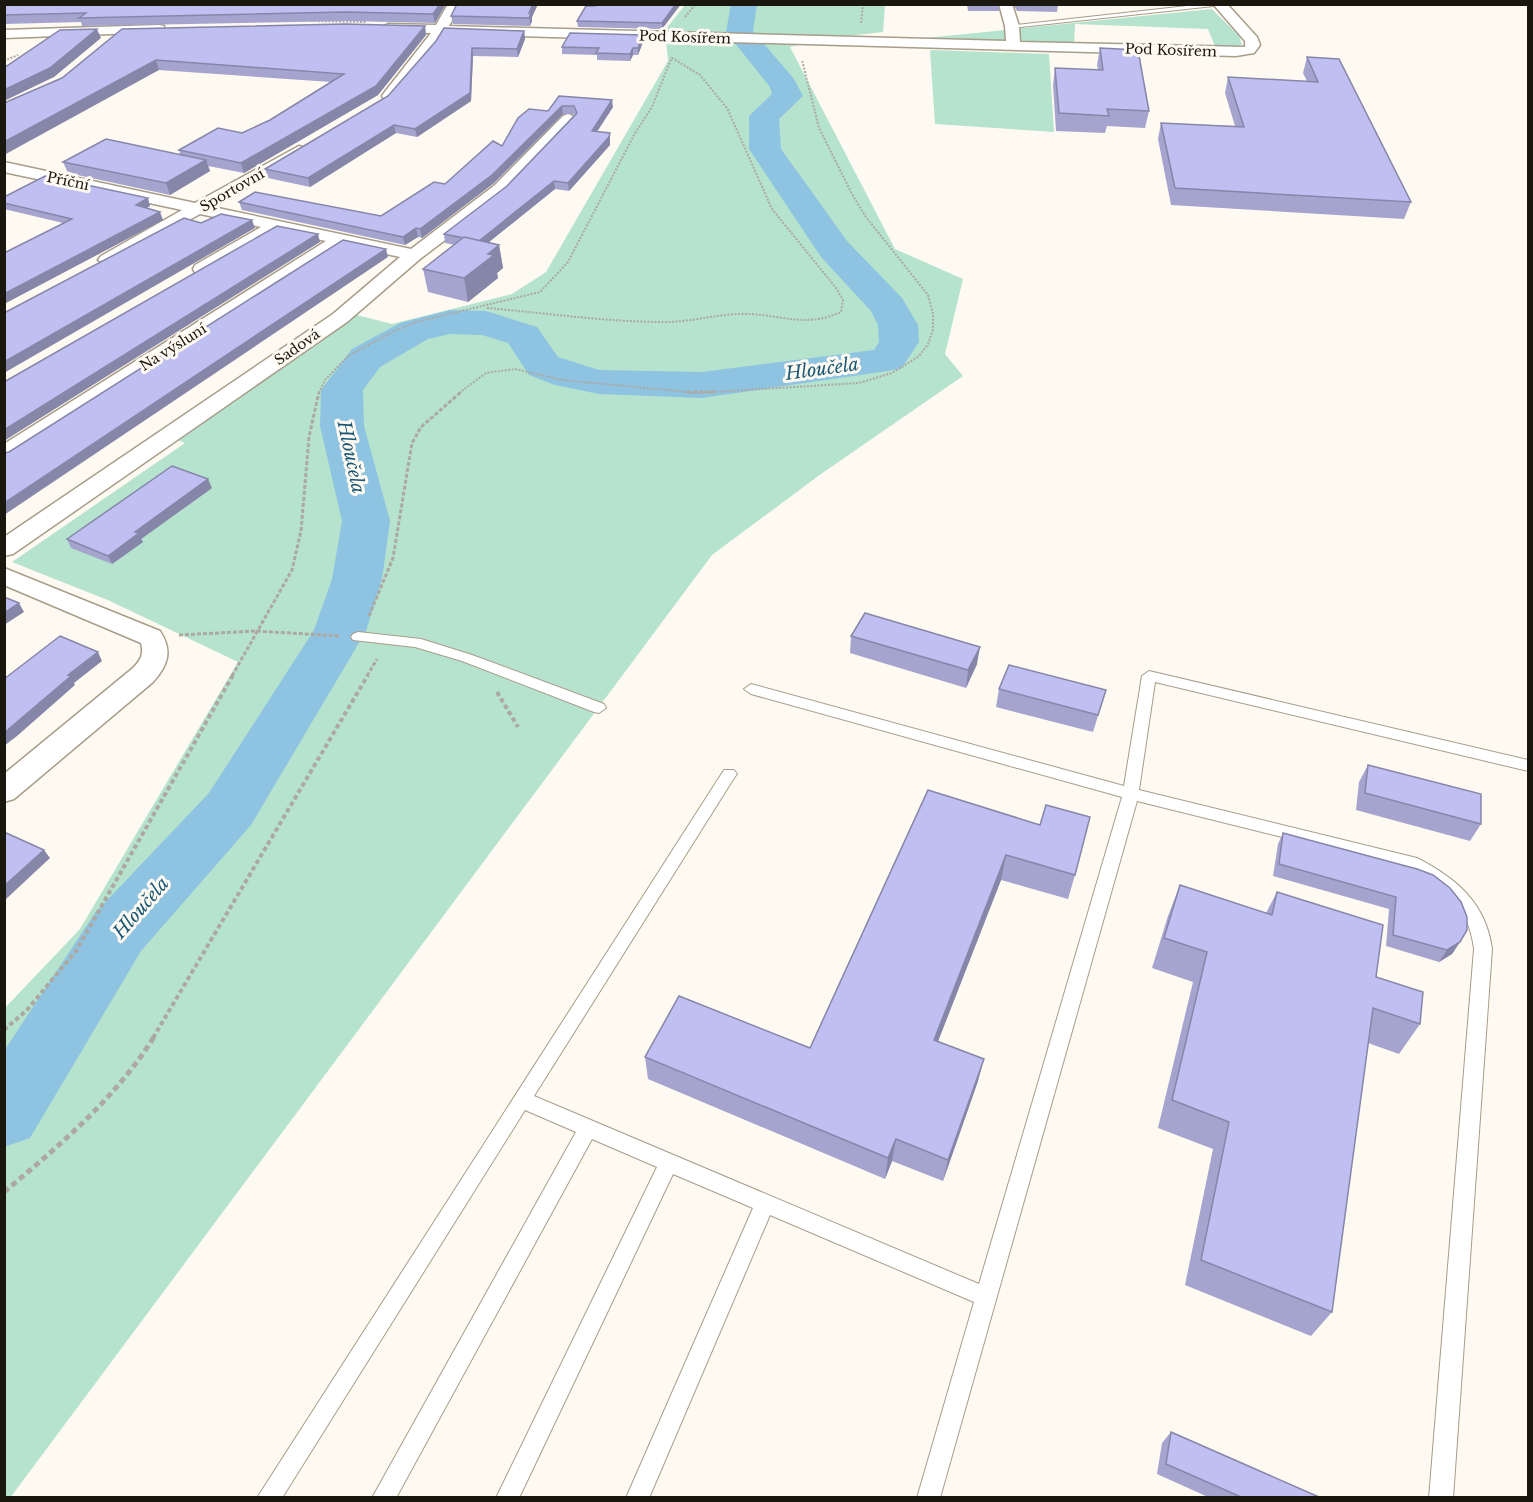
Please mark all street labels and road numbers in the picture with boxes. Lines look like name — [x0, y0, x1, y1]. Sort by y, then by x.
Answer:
street label: Pod Kosířem — [639, 26, 731, 48]
street label: Pod Kosířem — [1125, 39, 1217, 61]
street label: Sportovní — [197, 164, 268, 216]
street label: Příční — [45, 168, 91, 194]
street label: Na výsluní — [136, 319, 210, 375]
street label: Sadová — [271, 325, 323, 369]

